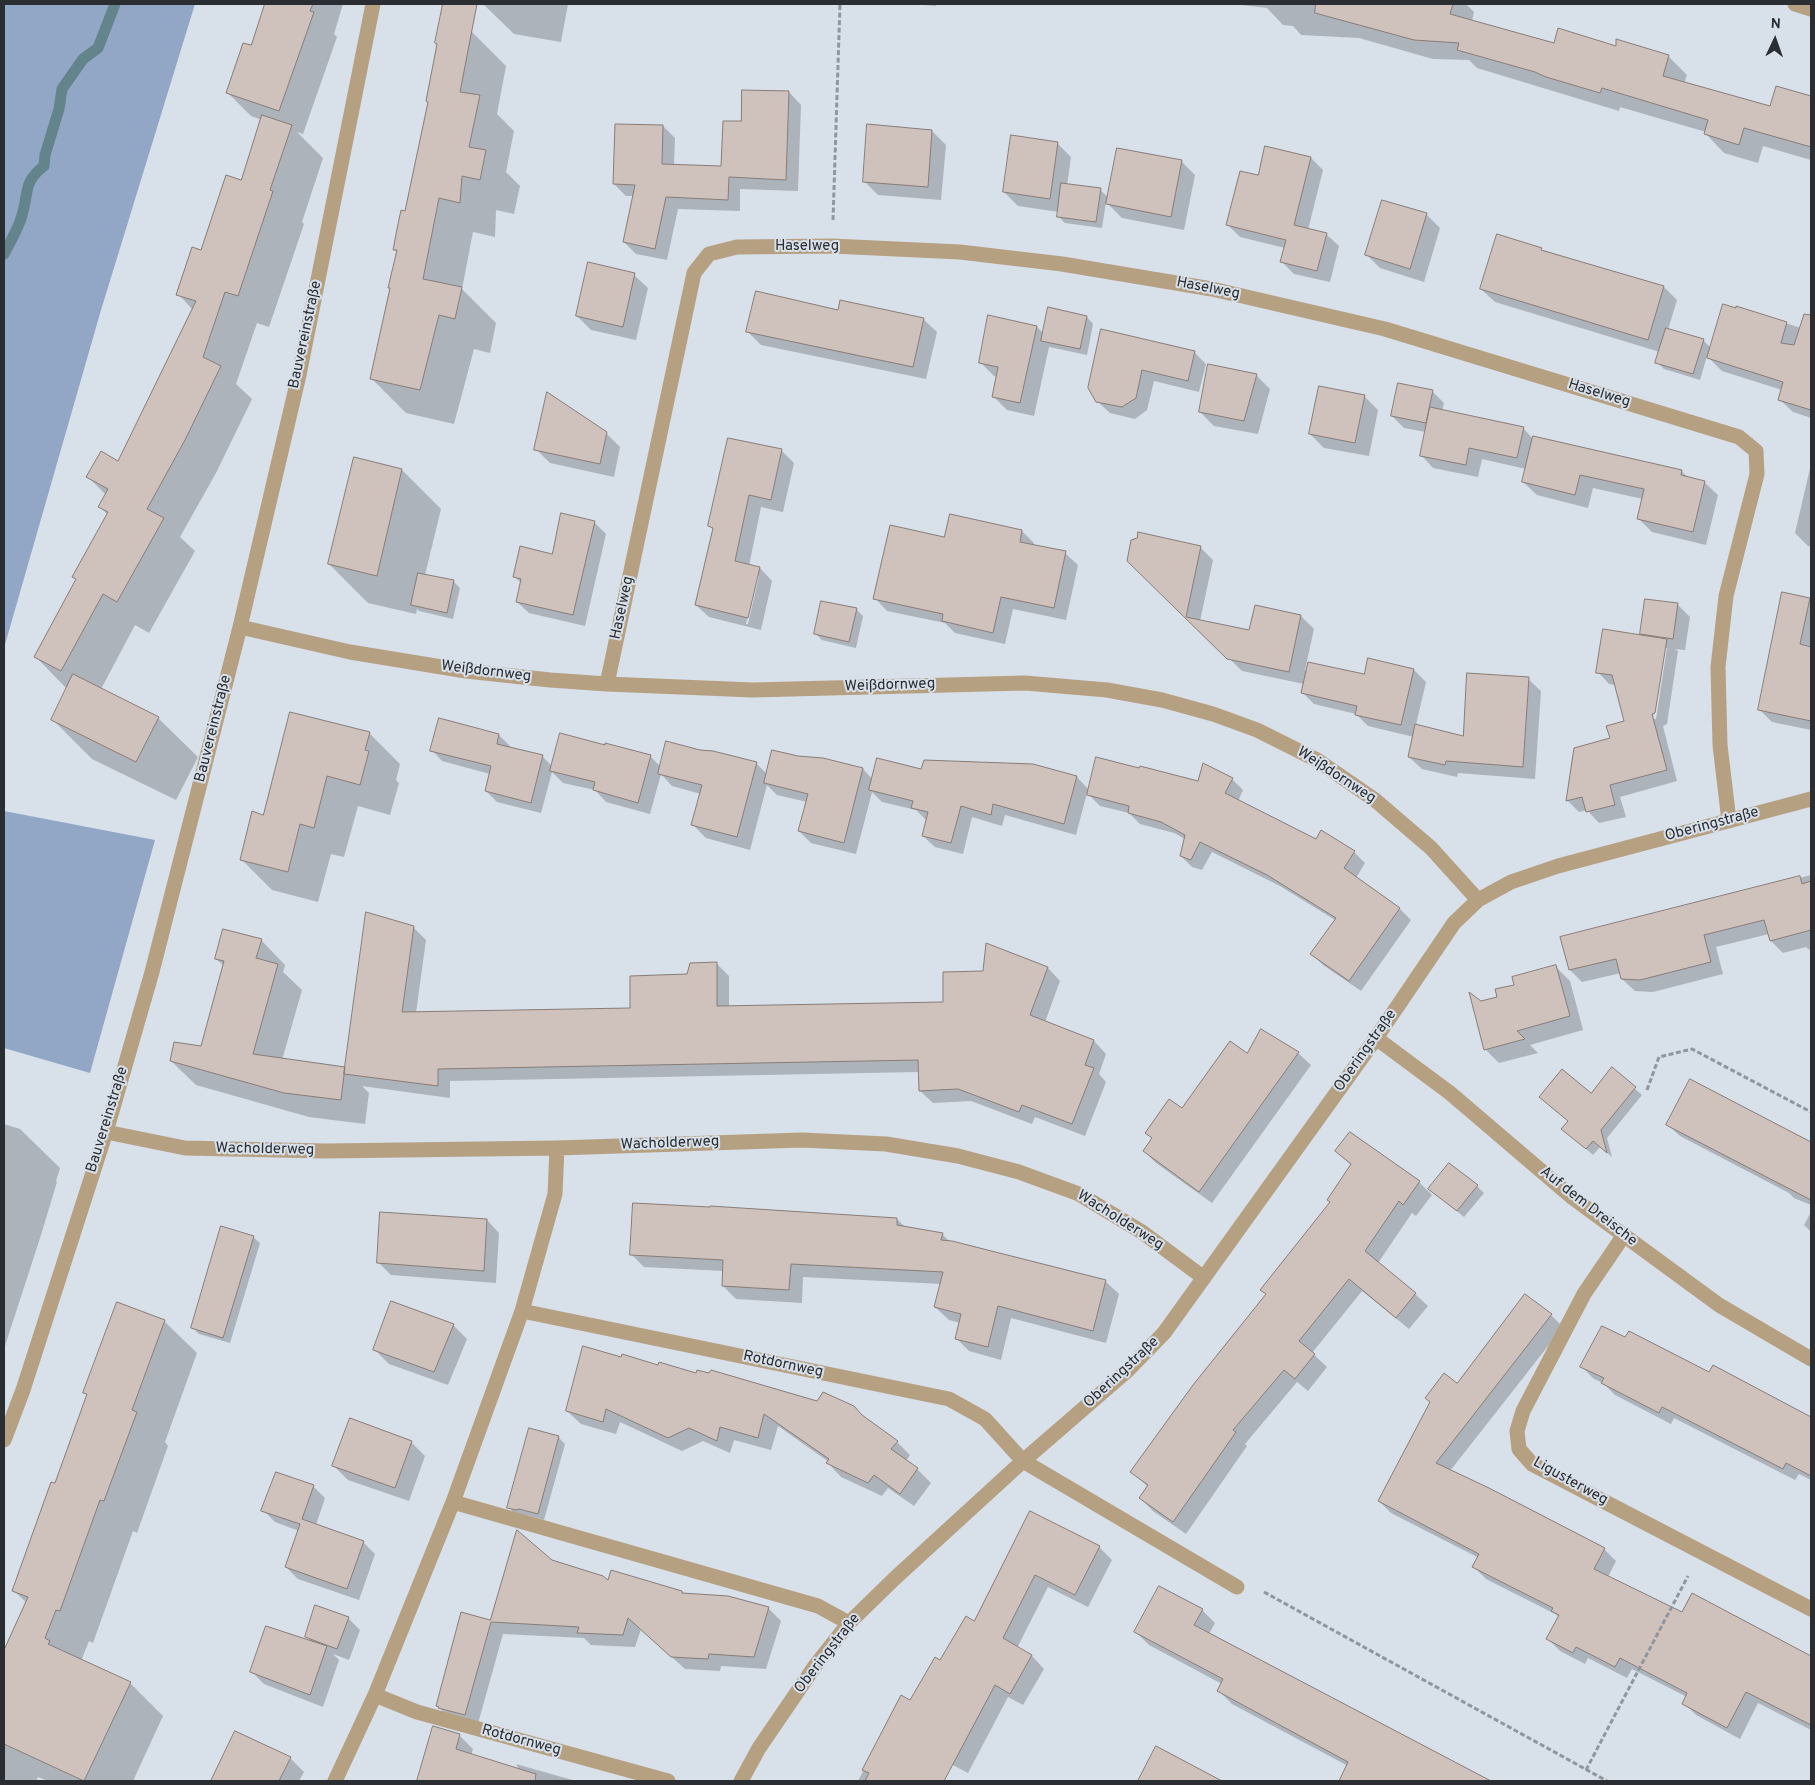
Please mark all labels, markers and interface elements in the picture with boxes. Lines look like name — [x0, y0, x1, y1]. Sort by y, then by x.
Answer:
north arrow — [1750, 15, 1800, 65]
text: N — [1770, 16, 1781, 33]
street label: Haselweg — [775, 238, 839, 256]
street label: Haselweg — [1175, 274, 1241, 304]
street label: Bauvereinstraße — [286, 279, 326, 391]
street label: Haselweg — [1566, 376, 1632, 412]
street label: Haselweg — [608, 575, 638, 641]
street label: Weißdornweg — [440, 658, 532, 686]
street label: Bauvereinstraße — [192, 674, 236, 784]
street label: Weißdornweg — [844, 675, 936, 697]
street label: Weißdornweg — [1293, 744, 1379, 808]
street label: Oberingstraße — [1663, 804, 1761, 846]
street label: Oberingstraße — [1331, 1006, 1401, 1096]
street label: Bauvereinstraße — [83, 1065, 133, 1175]
street label: Wacholderweg — [620, 1133, 720, 1155]
street label: Wacholderweg — [216, 1140, 314, 1160]
street label: Auf dem Dreische — [1536, 1163, 1640, 1251]
street label: Wacholderweg — [1073, 1187, 1167, 1255]
street label: Oberingstraße — [1081, 1334, 1163, 1412]
street label: Rotdornweg — [741, 1348, 825, 1382]
street label: Ligusterweg — [1529, 1454, 1611, 1510]
street label: Oberingstraße — [791, 1611, 865, 1697]
street label: Rotdornweg — [479, 1722, 563, 1760]

